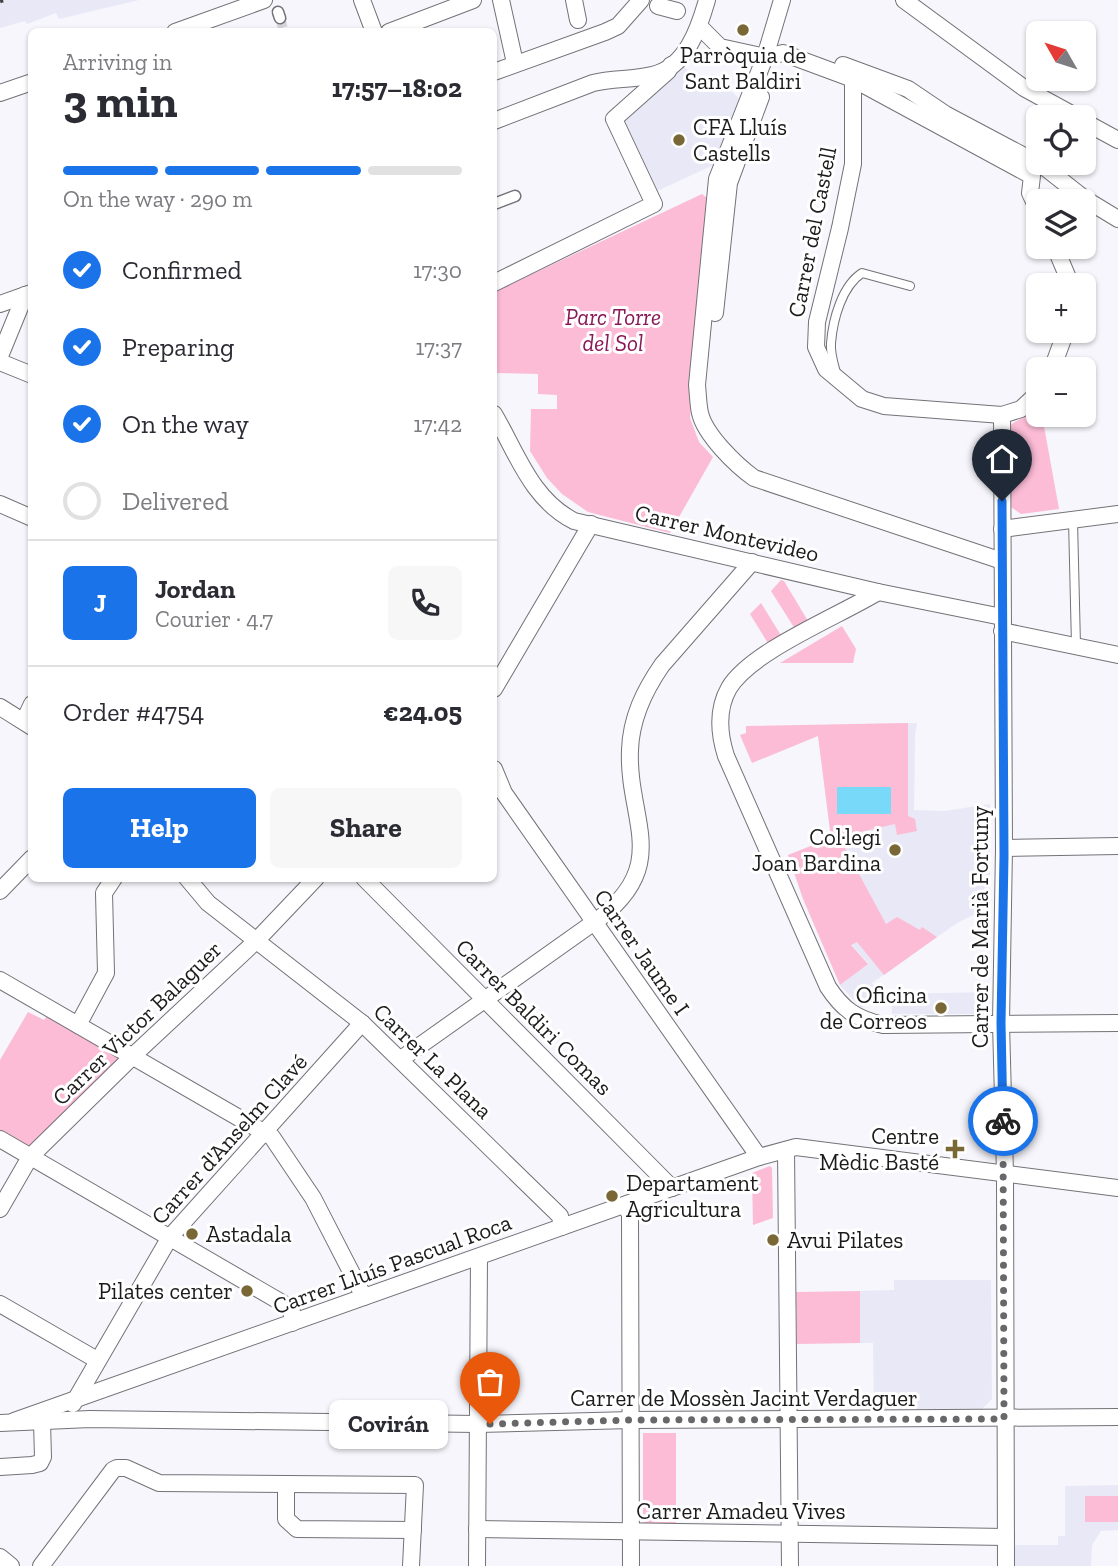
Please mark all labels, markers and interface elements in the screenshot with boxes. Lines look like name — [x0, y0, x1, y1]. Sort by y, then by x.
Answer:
north arrow — [1026, 21, 1096, 91]
map controls — [1026, 21, 1096, 427]
marker: Parròquia de Sant Baldiri — [735, 22, 751, 38]
place label: Parròquia de Sant Baldiri — [680, 41, 806, 95]
text: Arriving in — [63, 48, 172, 76]
text: 17:57–18:02 — [332, 72, 462, 104]
text: 3 min — [63, 74, 177, 129]
button: locate — [1026, 105, 1096, 175]
place label: CFA Lluís Castells — [693, 113, 787, 167]
marker: CFA Lluís Castells — [671, 132, 687, 148]
street label: Carrer del Castell — [782, 144, 842, 320]
text: On the way · 290 m — [63, 185, 252, 213]
button: layers — [1026, 189, 1096, 259]
icon: check — [63, 251, 101, 289]
text: Confirmed — [122, 254, 242, 286]
text: 17:30 — [413, 256, 462, 284]
button: + — [1026, 273, 1096, 343]
park label: Parc Torre del Sol — [565, 303, 661, 357]
icon: check — [63, 328, 101, 366]
text: Preparing — [122, 331, 234, 363]
text: 17:37 — [415, 333, 462, 361]
button: − — [1026, 357, 1096, 427]
icon: check — [63, 405, 101, 443]
text: On the way — [122, 408, 249, 440]
text: 17:42 — [413, 410, 462, 438]
pin — [972, 429, 1032, 501]
icon: home — [983, 440, 1021, 478]
text: Delivered — [122, 485, 229, 517]
street label: Carrer Montevideo — [632, 498, 822, 568]
button: phone — [388, 566, 462, 640]
text: Jordan — [155, 573, 235, 605]
text: J — [94, 587, 106, 619]
text: Courier · 4.7 — [155, 605, 273, 633]
text: Order #4754 — [63, 696, 204, 728]
text: €24.05 — [383, 696, 462, 728]
button: Help — [63, 788, 256, 868]
button: Share — [270, 788, 462, 868]
street label: Carrer de Marià Fortuny — [966, 805, 994, 1048]
place label: Col·legi Joan Bardina — [752, 823, 881, 877]
marker: Col·legi Joan Bardina — [887, 842, 903, 858]
street label: Carrer Jaume I — [588, 884, 696, 1020]
street label: Carrer Baldiri Comas — [450, 933, 618, 1101]
street label: Carrer Victor Balaguer — [47, 935, 227, 1111]
place label: Oficina de Correos — [820, 981, 927, 1035]
street label: Carrer La Plana — [368, 997, 498, 1125]
marker: Oficina de Correos — [933, 1000, 949, 1016]
street label: Carrer d'Anselm Clavé — [145, 1048, 313, 1230]
courier — [968, 1086, 1038, 1156]
icon: bike — [984, 1102, 1022, 1140]
place label: Centre Mèdic Basté — [819, 1122, 939, 1176]
marker: Centre Mèdic Basté — [945, 1139, 965, 1159]
place label: Departament Agricultura — [626, 1169, 759, 1223]
marker: Departament Agricultura — [604, 1188, 620, 1204]
street label: Carrer Lluís Pascual Roca — [269, 1208, 515, 1320]
place label: Astadala — [206, 1220, 292, 1248]
marker: Astadala — [184, 1226, 200, 1242]
place label: Avui Pilates — [787, 1226, 903, 1254]
marker: Avui Pilates — [765, 1232, 781, 1248]
place label: Pilates center — [98, 1277, 233, 1305]
marker: Pilates center — [239, 1283, 255, 1299]
pin — [460, 1352, 520, 1424]
icon: bag — [471, 1363, 509, 1401]
street label: Carrer de Mossèn Jacint Verdaguer — [570, 1384, 918, 1412]
callout: Covirán — [329, 1400, 448, 1448]
text: Covirán — [348, 1410, 429, 1438]
street label: Carrer Amadeu Vives — [636, 1497, 846, 1525]

